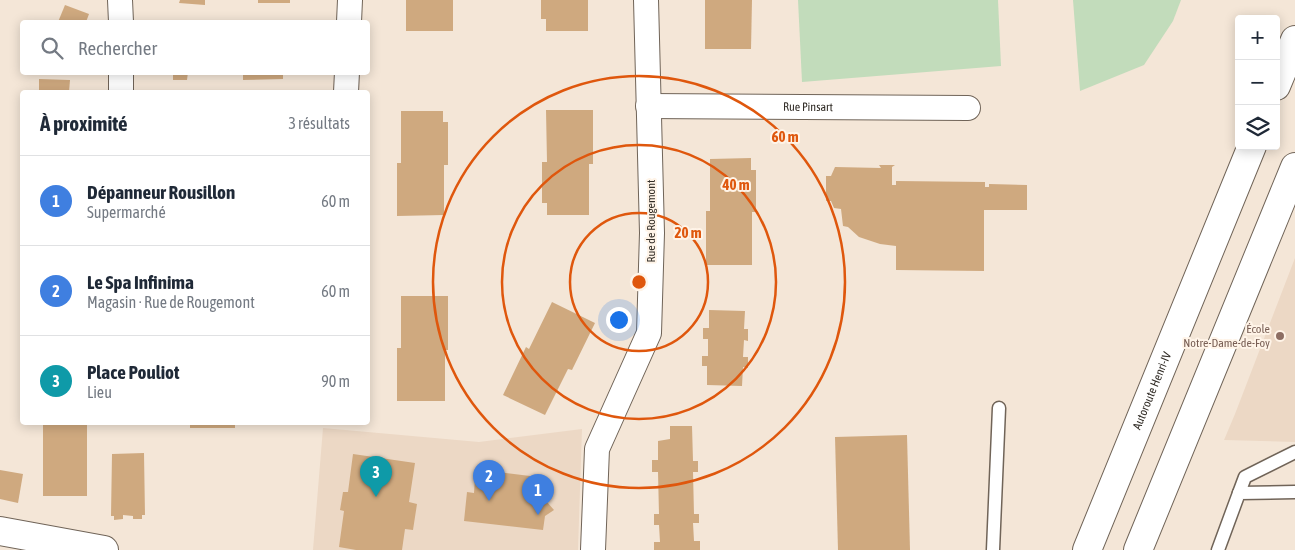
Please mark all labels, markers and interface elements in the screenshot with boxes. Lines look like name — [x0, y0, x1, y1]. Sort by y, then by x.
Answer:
map controls — [1235, 15, 1280, 150]
button: + — [1235, 15, 1280, 60]
search box — [20, 20, 370, 75]
icon: search — [38, 34, 66, 62]
text: Rechercher — [78, 37, 157, 59]
button: − — [1235, 60, 1280, 105]
street label: Rue Pinsart — [783, 100, 834, 114]
button: layers — [1235, 105, 1280, 150]
text: À proximité — [40, 111, 128, 135]
text: 3 résultats — [288, 114, 350, 132]
text: 60 m — [772, 128, 799, 145]
text: 40 m — [722, 176, 750, 193]
street label: Rue de Rougemont — [644, 179, 658, 263]
text: Dépanneur Rousillon — [87, 181, 235, 203]
text: 1 — [52, 192, 60, 210]
text: 60 m — [321, 192, 350, 210]
text: Supermarché — [87, 203, 166, 221]
text: 20 m — [675, 224, 702, 241]
text: Le Spa Infinima — [87, 271, 194, 293]
centre of rings — [630, 273, 648, 291]
text: 2 — [52, 282, 60, 300]
text: 60 m — [321, 282, 350, 300]
text: Magasin · Rue de Rougemont — [87, 293, 255, 311]
your location — [606, 307, 632, 333]
place label: École Notre-Dame-de-Foy — [1183, 322, 1270, 350]
marker: École Notre-Dame-de-Foy — [1274, 330, 1286, 342]
street label: Autoroute Henri-IV — [1130, 350, 1174, 432]
text: Place Pouliot — [87, 361, 179, 383]
text: 3 — [52, 372, 60, 390]
text: 90 m — [321, 372, 350, 390]
text: Lieu — [87, 383, 112, 401]
pin: 3 — [360, 456, 392, 497]
pin: 2 — [473, 460, 505, 501]
pin: 1 — [522, 474, 554, 515]

